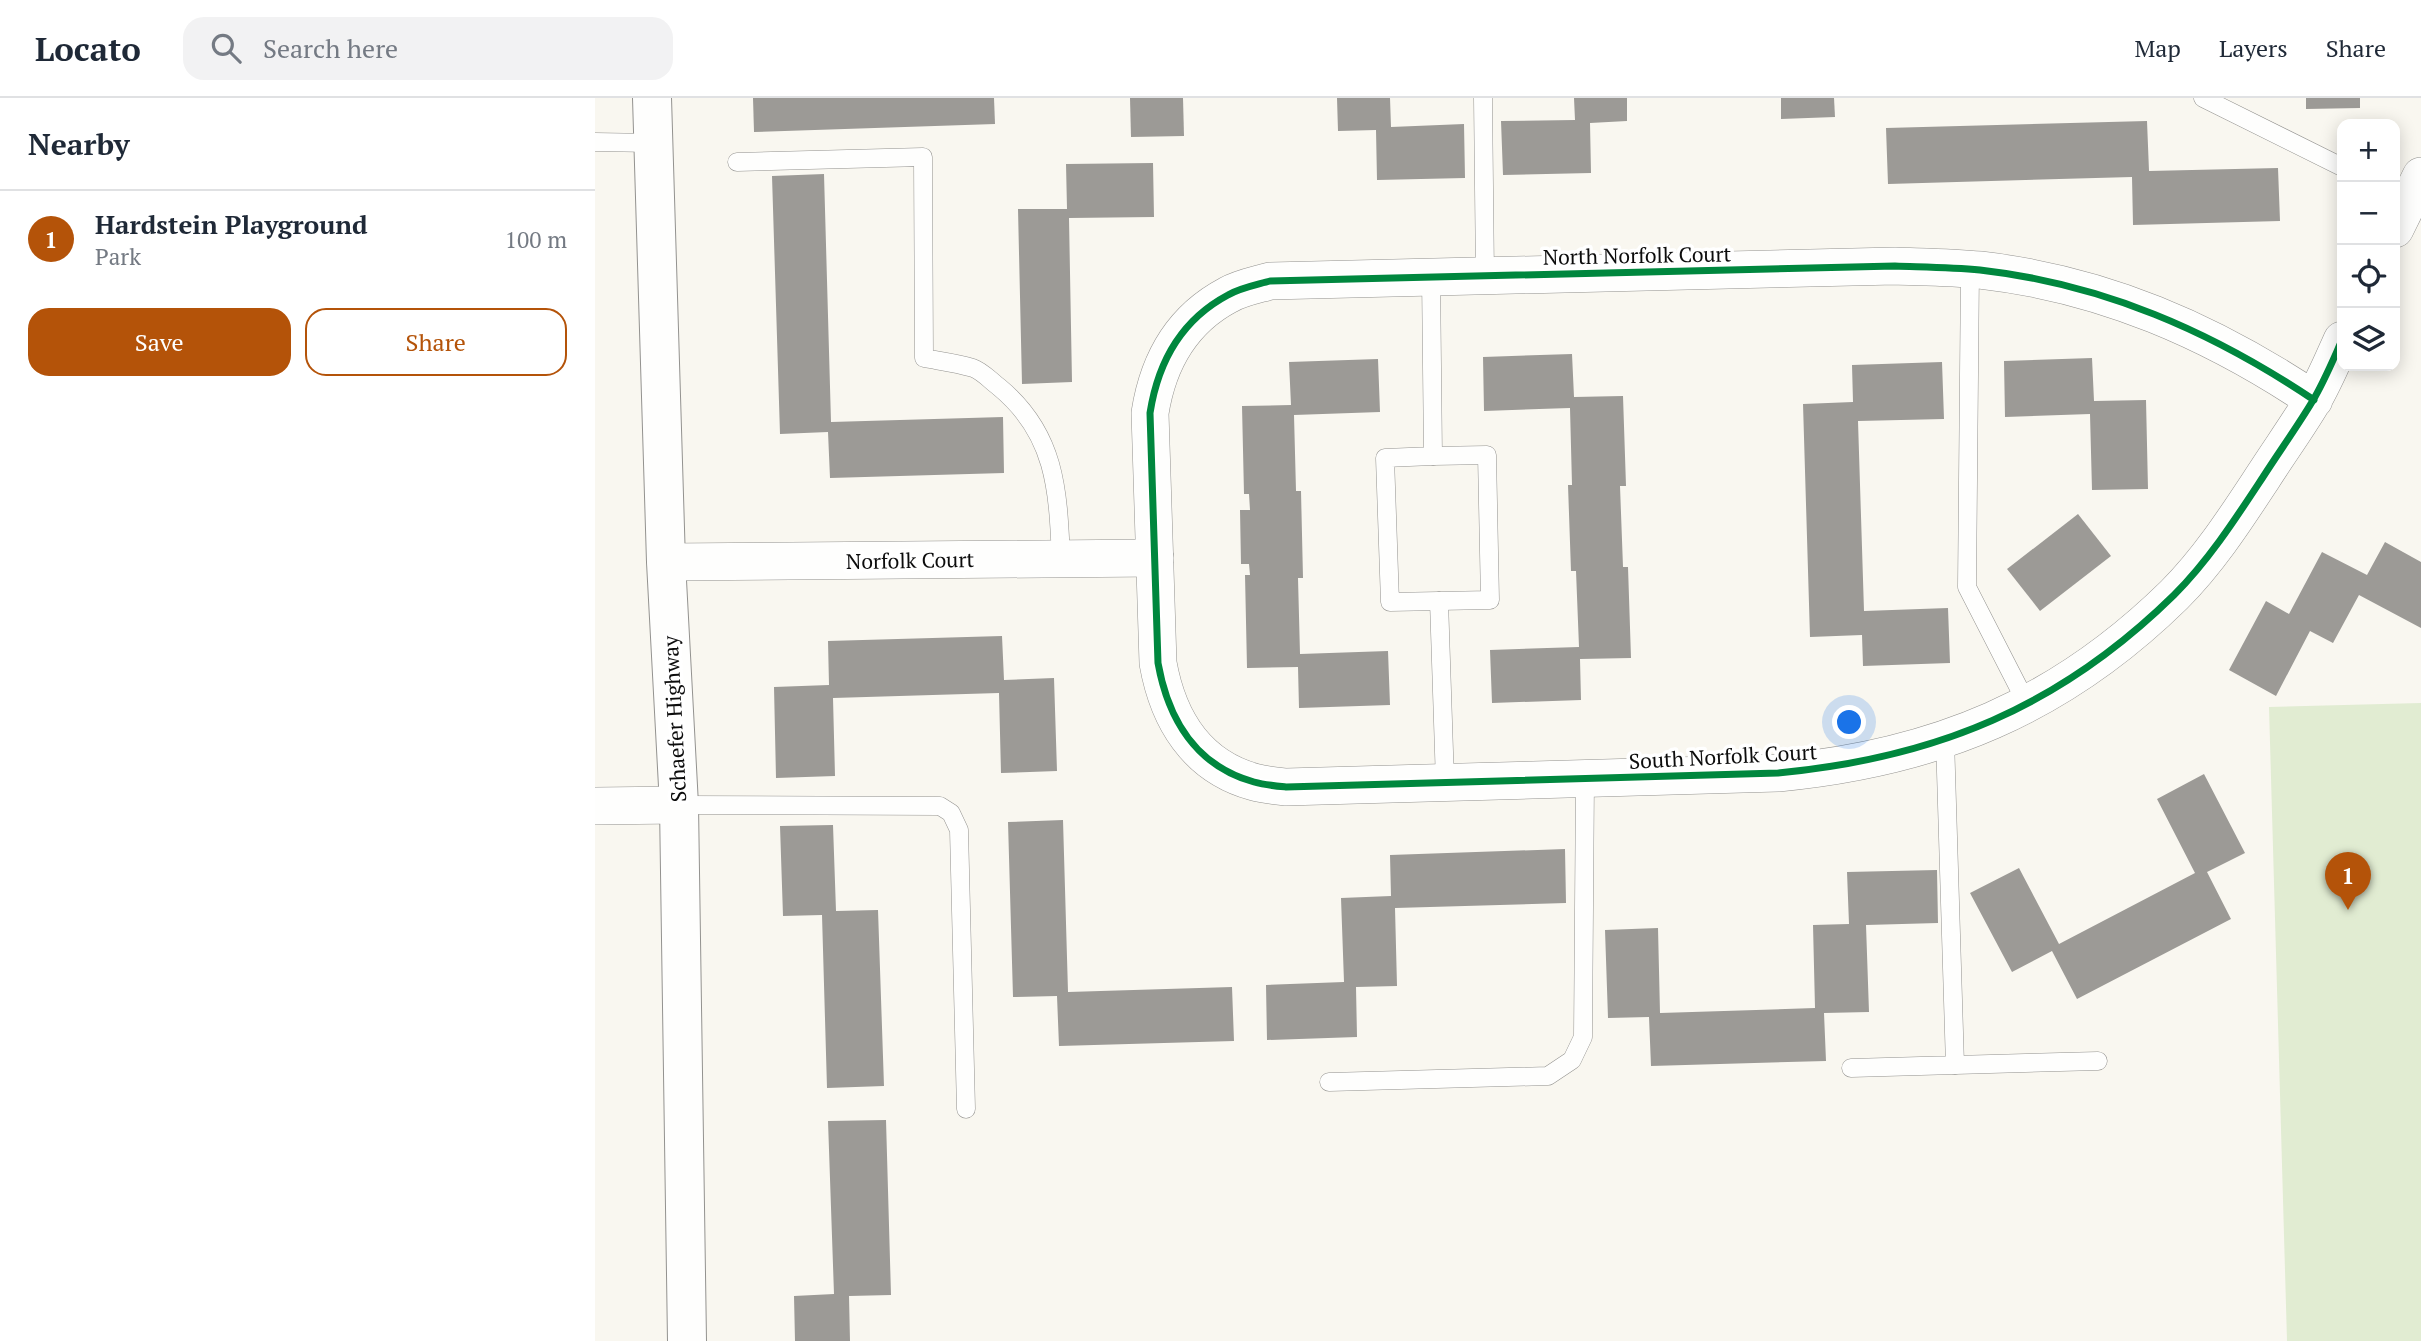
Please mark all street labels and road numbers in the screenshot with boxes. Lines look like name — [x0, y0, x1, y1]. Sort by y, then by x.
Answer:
street label: North Norfolk Court — [1542, 239, 1732, 271]
street label: Norfolk Court — [846, 545, 975, 575]
street label: Schaefer Highway — [656, 635, 692, 803]
street label: South Norfolk Court — [1628, 737, 1818, 775]

